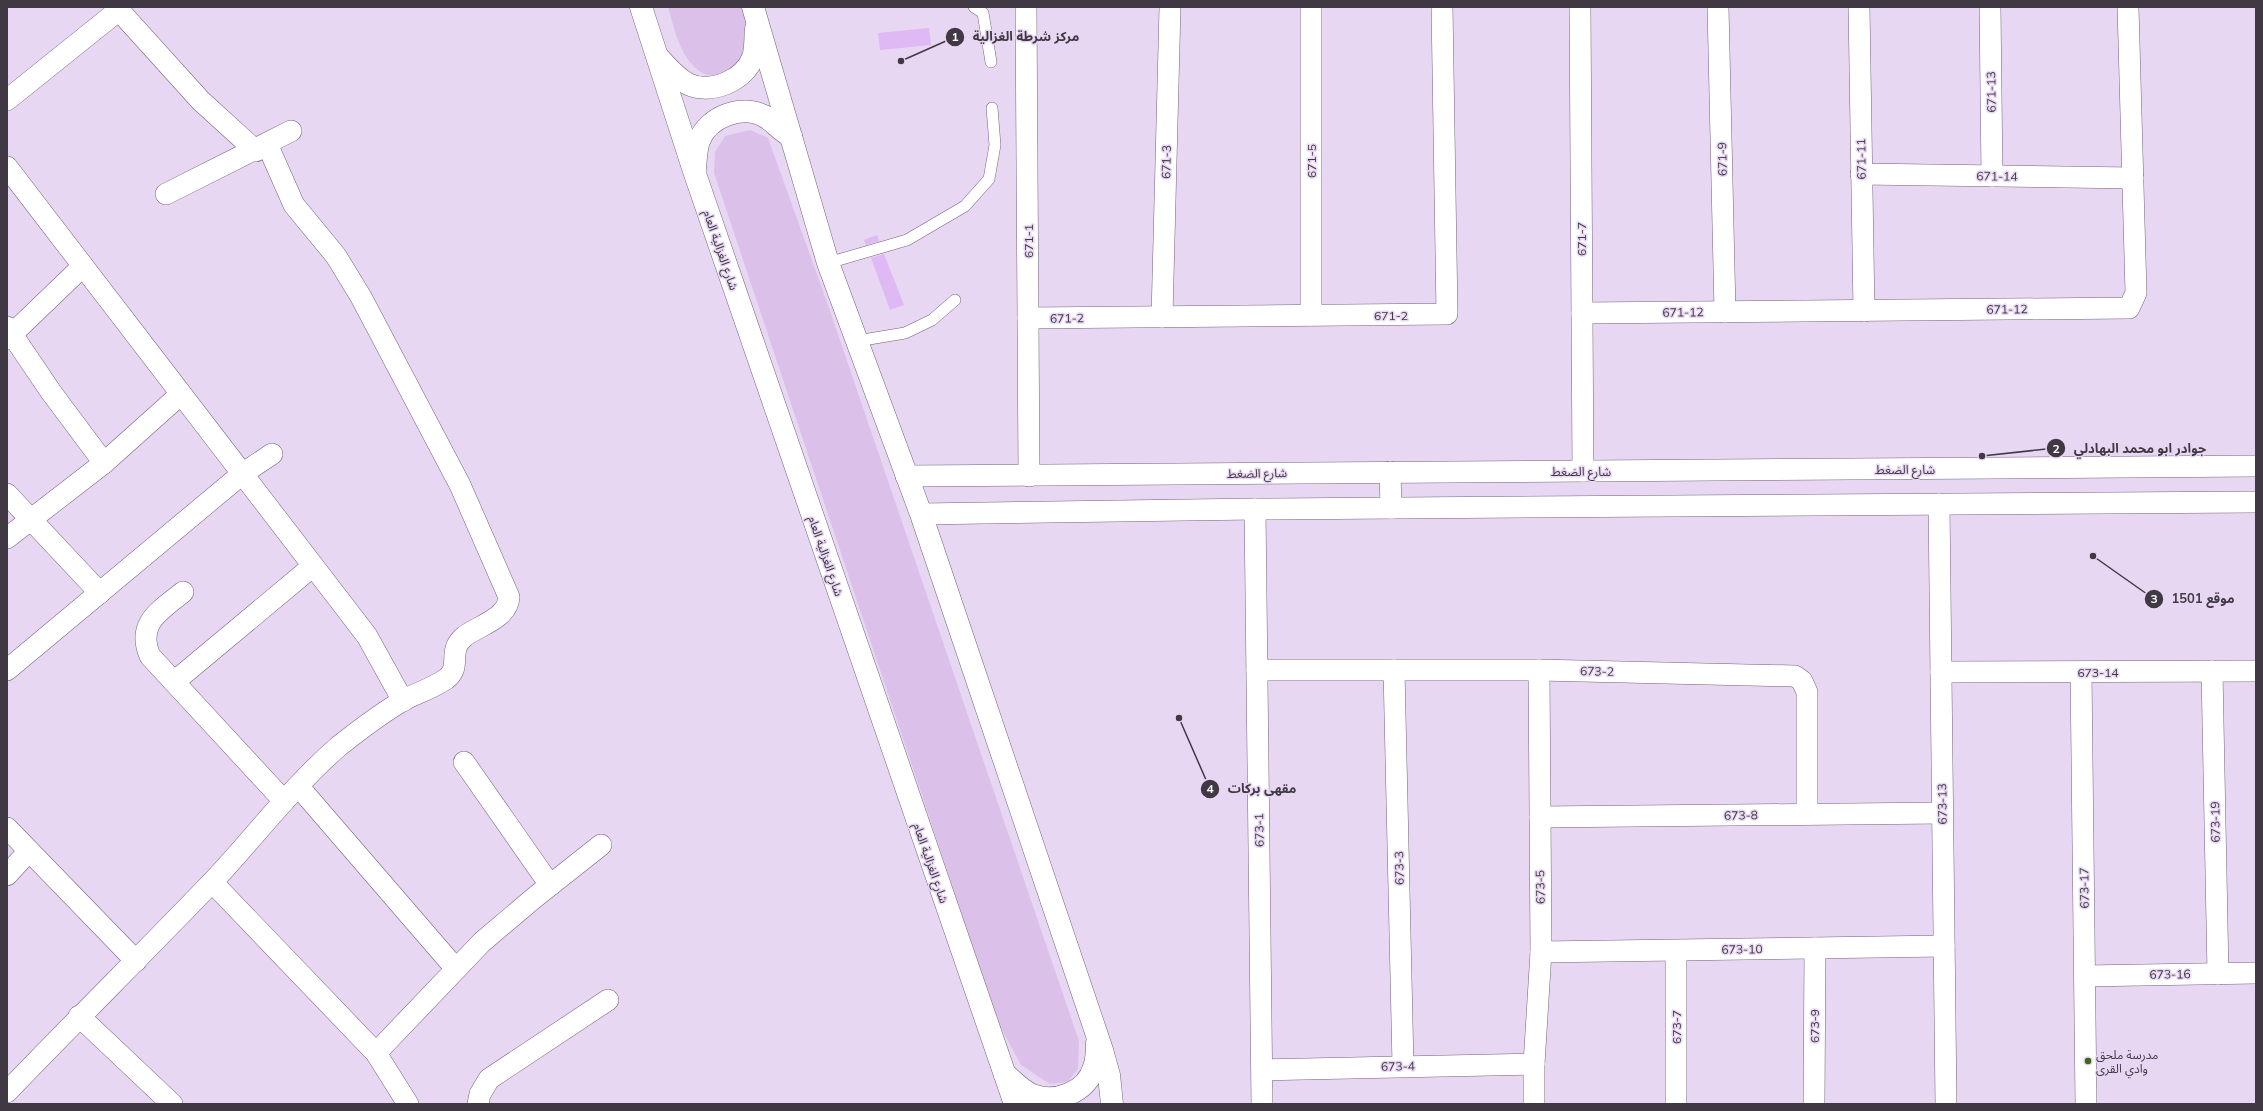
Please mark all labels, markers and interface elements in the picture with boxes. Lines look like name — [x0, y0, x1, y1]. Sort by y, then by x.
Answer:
callout: مركز شرطة الغزالية — [945, 24, 1087, 49]
text: مركز شرطة الغزالية — [973, 28, 1079, 44]
text: 1 — [951, 29, 959, 44]
street label: 671-13 — [1983, 71, 1999, 113]
street label: 671-11 — [1853, 138, 1869, 180]
street label: 671-9 — [1714, 142, 1730, 176]
street label: 671-5 — [1304, 144, 1319, 178]
street label: 671-3 — [1158, 145, 1174, 179]
street label: 671-14 — [1976, 168, 2018, 184]
street label: شارع الغزالية العام — [698, 208, 742, 293]
street label: 671-7 — [1574, 222, 1589, 256]
street label: 671-1 — [1021, 224, 1036, 258]
street label: 671-12 — [1986, 301, 2028, 317]
street label: 671-12 — [1662, 304, 1704, 320]
street label: 671-2 — [1374, 308, 1408, 323]
street label: 671-2 — [1050, 310, 1084, 326]
callout: جوادر ابو محمد البهادلي — [2046, 436, 2214, 461]
text: جوادر ابو محمد البهادلي — [2074, 440, 2206, 459]
text: 2 — [2052, 441, 2060, 456]
street label: شارع الضغط — [1875, 462, 1935, 479]
street label: شارع الضغط — [1551, 464, 1611, 481]
street label: شارع الضغط — [1227, 465, 1287, 483]
street label: شارع الغزالية العام — [803, 514, 847, 599]
callout: موقع 1501 — [2144, 586, 2243, 611]
text: موقع 1501 — [2171, 590, 2235, 608]
text: 3 — [2150, 591, 2158, 606]
street label: 673-2 — [1580, 663, 1614, 679]
street label: 673-14 — [2077, 665, 2119, 680]
callout: مقهى بركات — [1200, 776, 1304, 801]
text: مقهى بركات — [1228, 780, 1296, 796]
text: 4 — [1206, 781, 1214, 796]
street label: 673-13 — [1934, 783, 1950, 825]
street label: 673-19 — [2207, 801, 2223, 843]
street label: 673-8 — [1724, 807, 1758, 823]
street label: 673-1 — [1251, 813, 1267, 847]
street label: شارع الغزالية العام — [908, 821, 952, 906]
street label: 673-3 — [1391, 851, 1407, 885]
street label: 673-17 — [2076, 867, 2092, 909]
street label: 673-5 — [1532, 870, 1548, 904]
street label: 673-10 — [1721, 941, 1763, 957]
street label: 673-16 — [2149, 966, 2191, 982]
street label: 673-9 — [1807, 1009, 1822, 1043]
street label: 673-7 — [1669, 1010, 1684, 1044]
place label: مدرسة ملحق وادي القرى — [2096, 1047, 2158, 1078]
marker: مدرسة ملحق وادي القرى — [2083, 1056, 2093, 1066]
street label: 673-4 — [1381, 1058, 1415, 1074]

